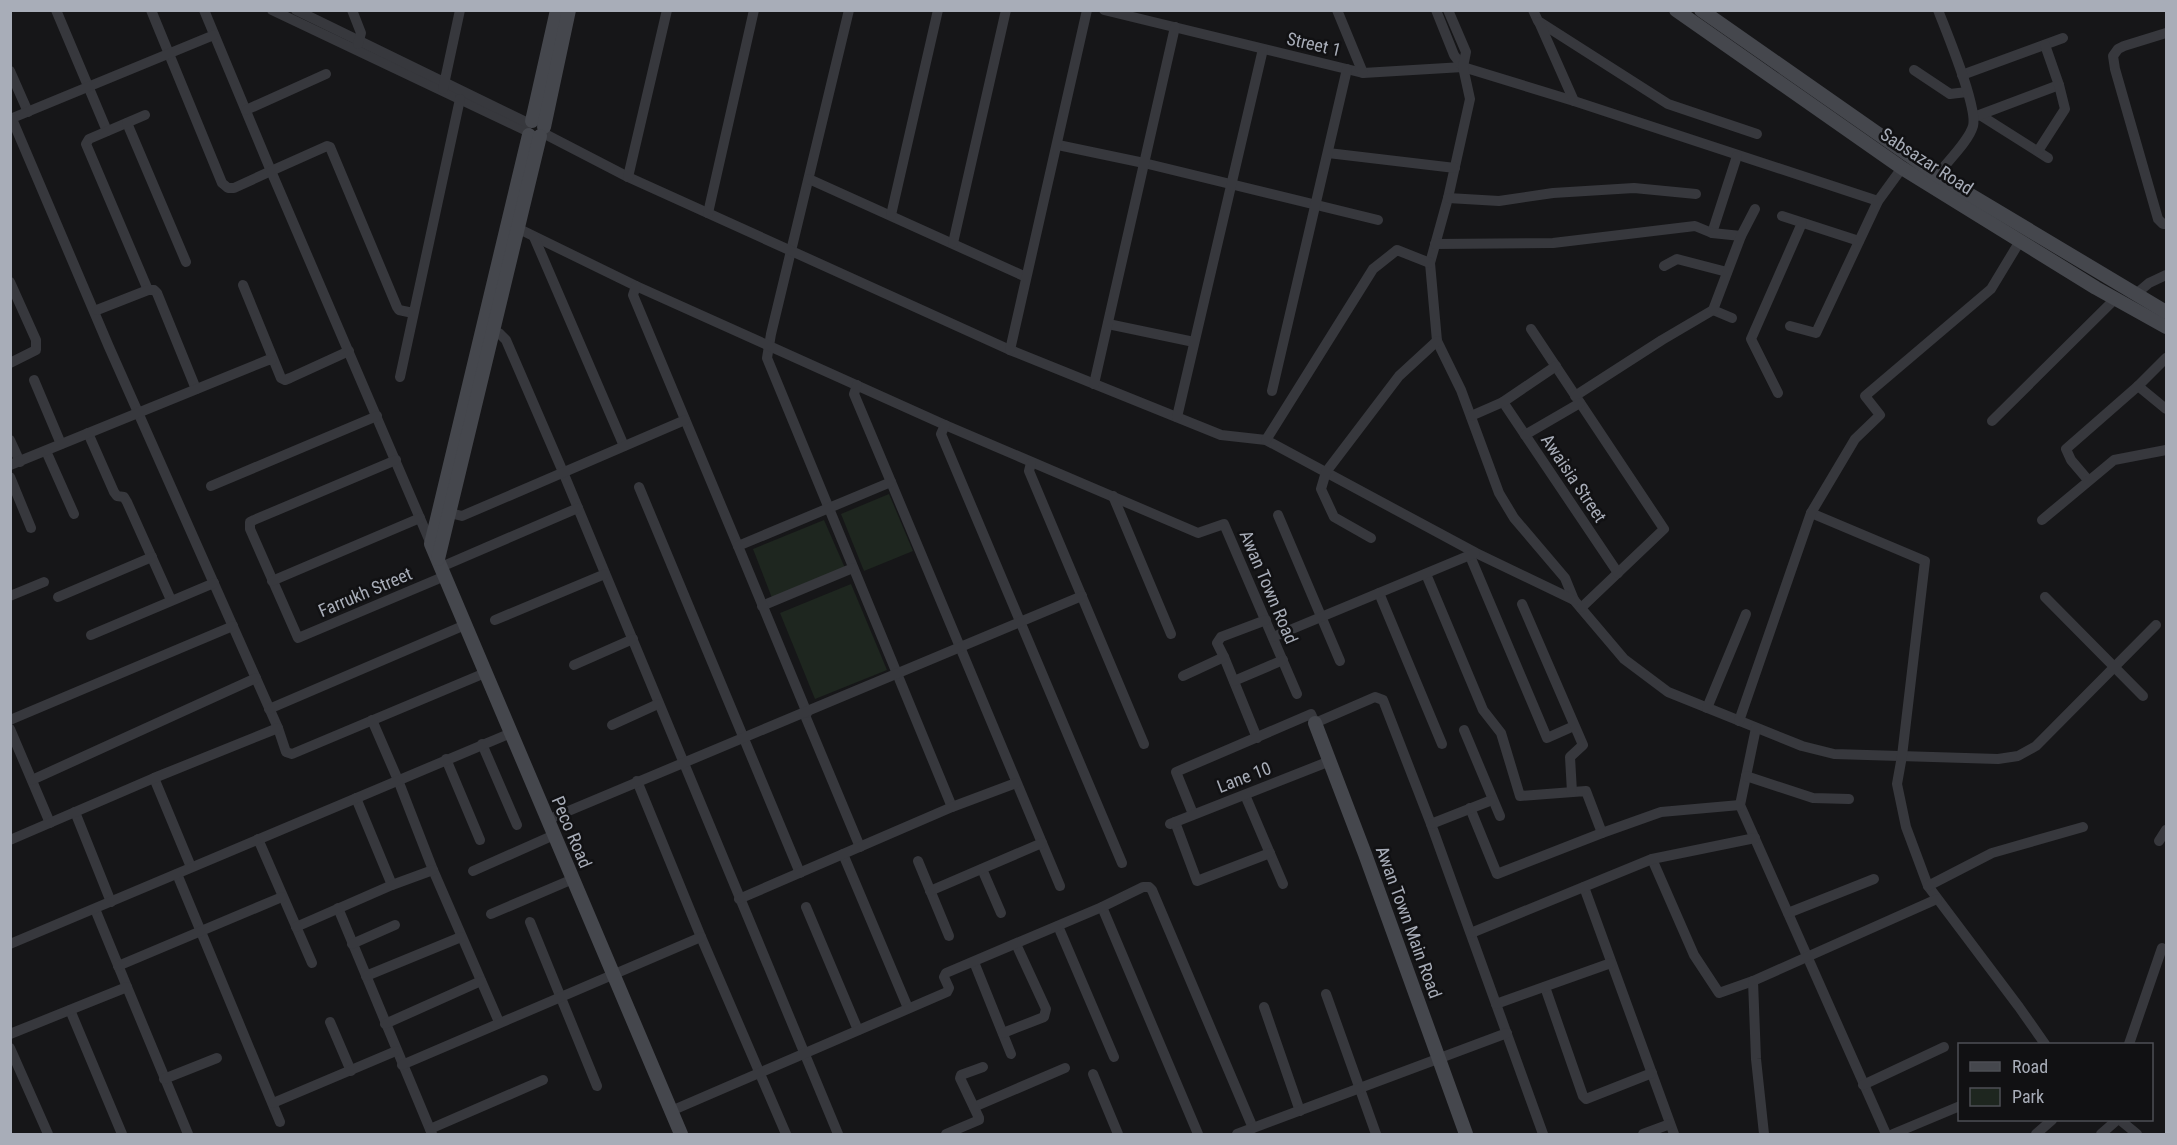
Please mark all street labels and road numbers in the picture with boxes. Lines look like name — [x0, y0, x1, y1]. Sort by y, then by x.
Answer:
street label: Street 1 — [1285, 28, 1343, 60]
street label: Sabsazar Road — [1877, 123, 1977, 199]
street label: Awaisia Street — [1537, 430, 1611, 526]
street label: Awan Town Road — [1236, 527, 1302, 647]
street label: Farrukh Street — [315, 563, 415, 621]
street label: Lane 10 — [1214, 757, 1274, 797]
street label: Peco Road — [548, 793, 596, 871]
street label: Awan Town Main Road — [1372, 843, 1446, 1001]

